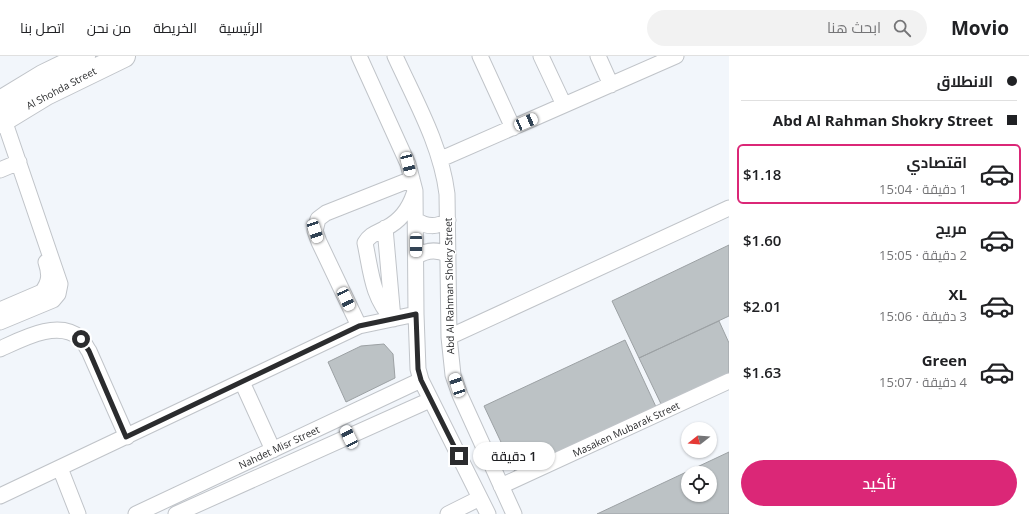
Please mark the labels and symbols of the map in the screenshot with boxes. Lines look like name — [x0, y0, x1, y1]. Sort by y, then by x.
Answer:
street label: Al Shohda Street — [24, 63, 99, 112]
car — [513, 112, 539, 132]
car — [399, 151, 417, 177]
street label: Abd Al Rahman Shokry Street — [441, 217, 457, 354]
car — [306, 218, 324, 244]
car — [410, 233, 422, 257]
car — [335, 286, 357, 312]
route start — [72, 330, 90, 348]
car — [448, 372, 466, 398]
street label: Masaken Mubarak Street — [570, 398, 682, 460]
street label: Nahdet Misr Street — [236, 422, 322, 472]
north arrow — [681, 422, 717, 458]
car — [338, 424, 360, 450]
callout: 1 دقيقة — [473, 442, 555, 470]
route end — [450, 447, 468, 465]

